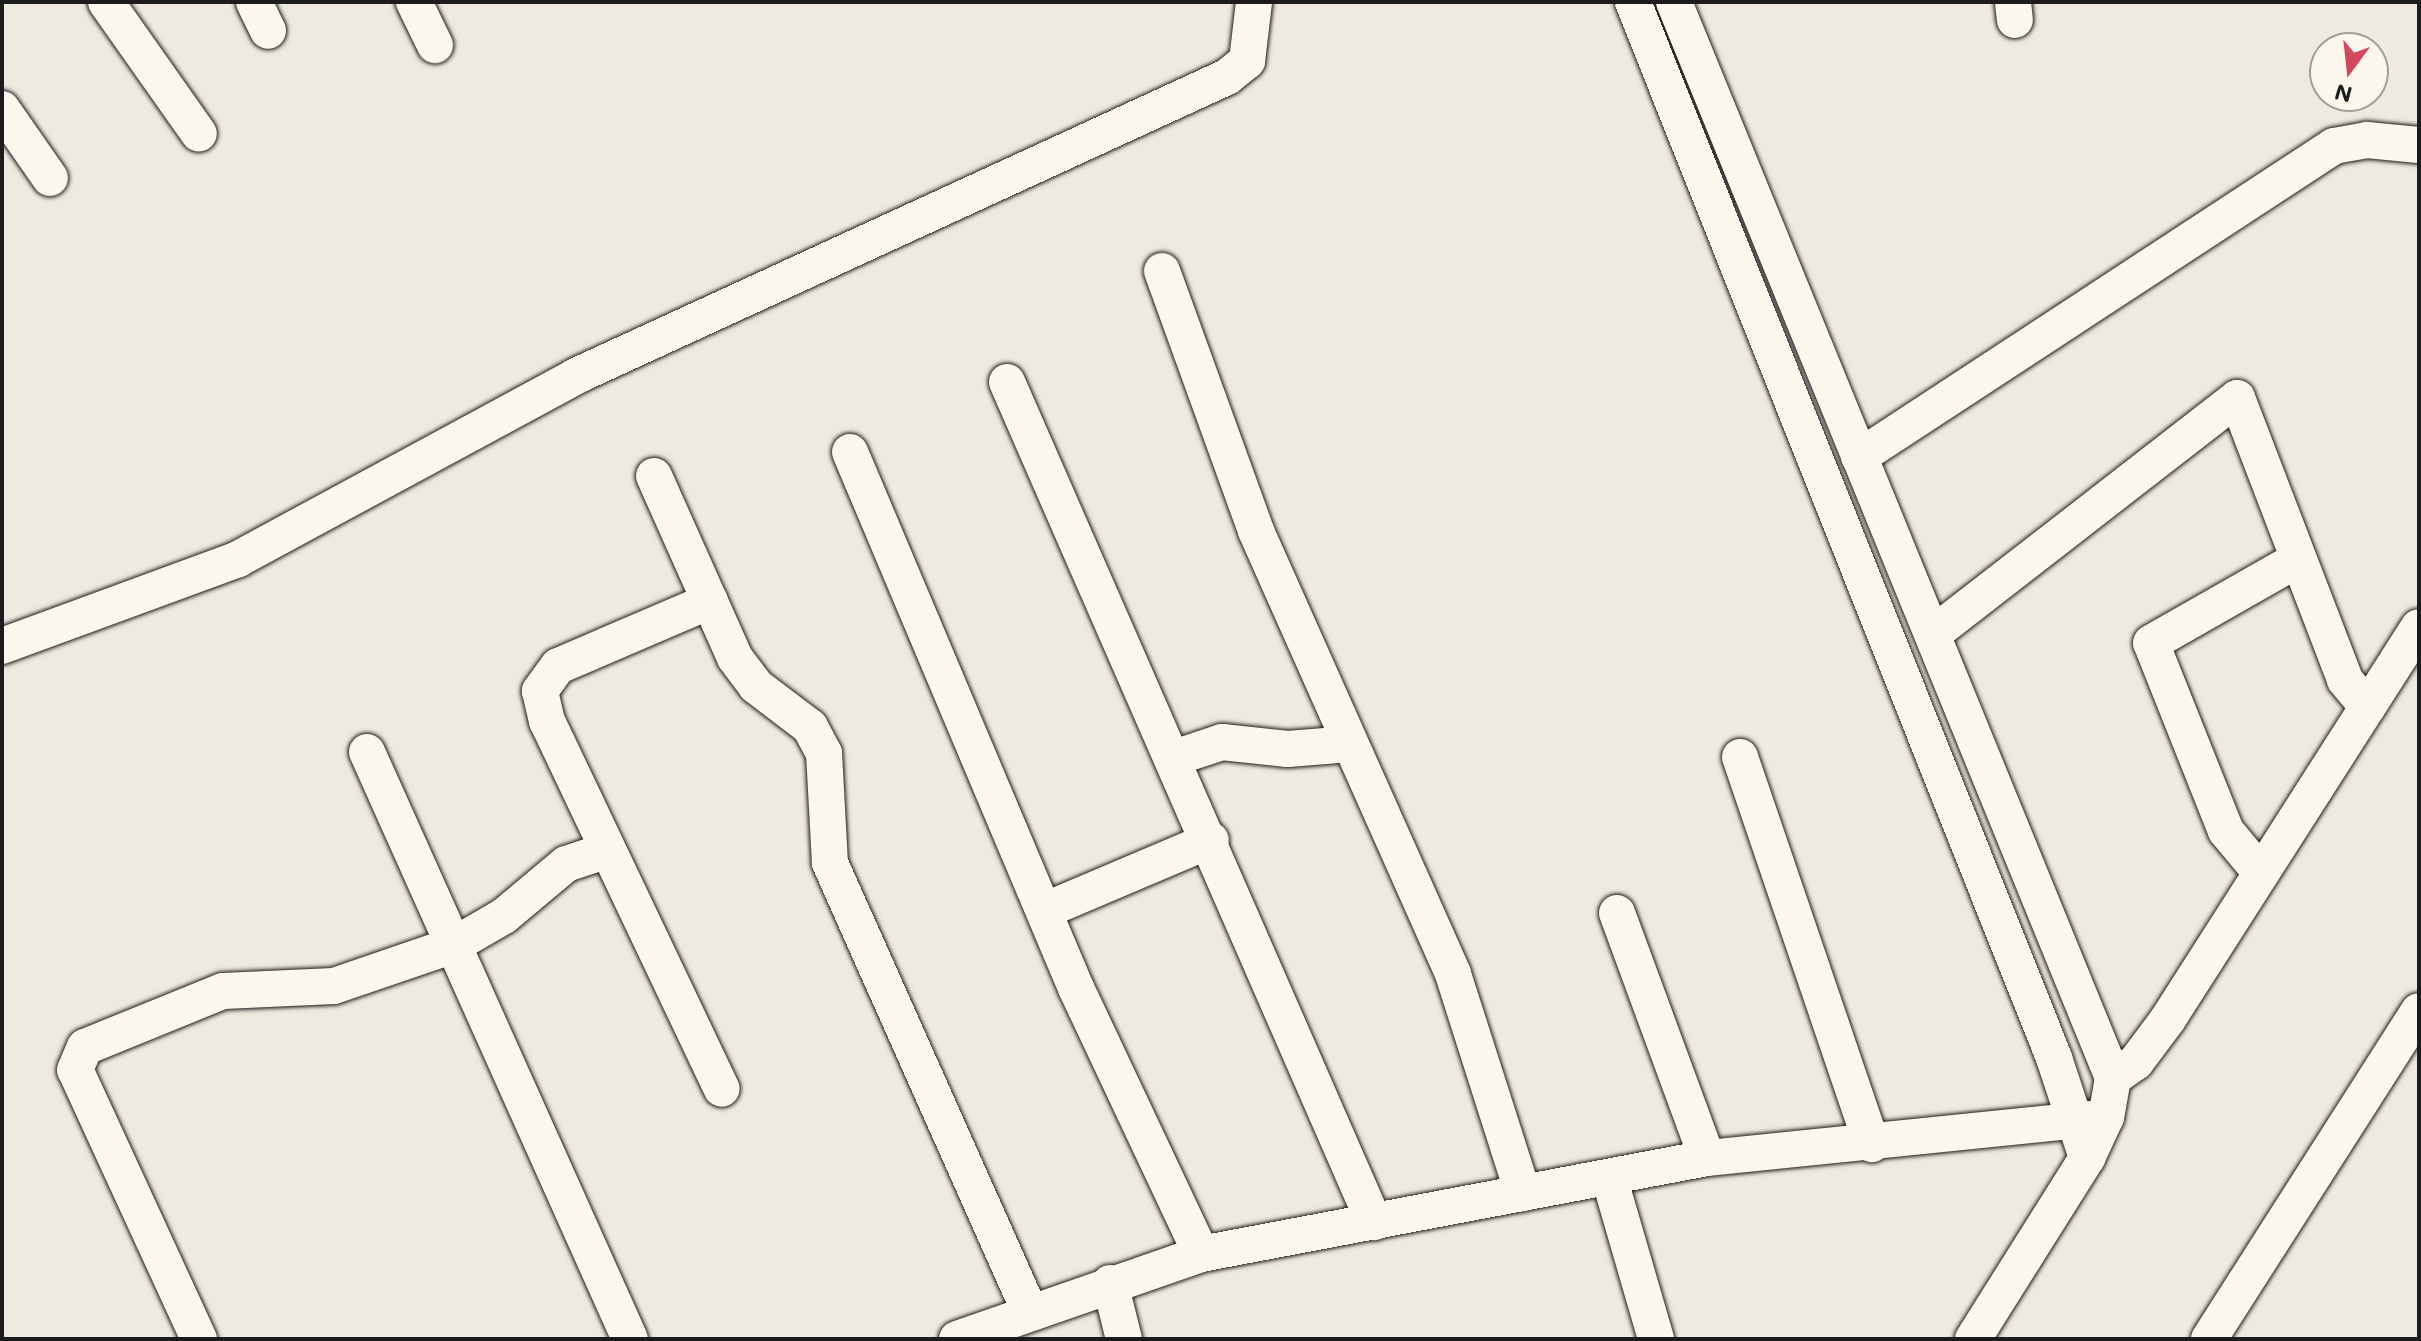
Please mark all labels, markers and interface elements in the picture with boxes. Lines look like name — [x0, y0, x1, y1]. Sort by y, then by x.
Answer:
north arrow — [2309, 32, 2389, 112]
text: N — [2331, 78, 2355, 110]

